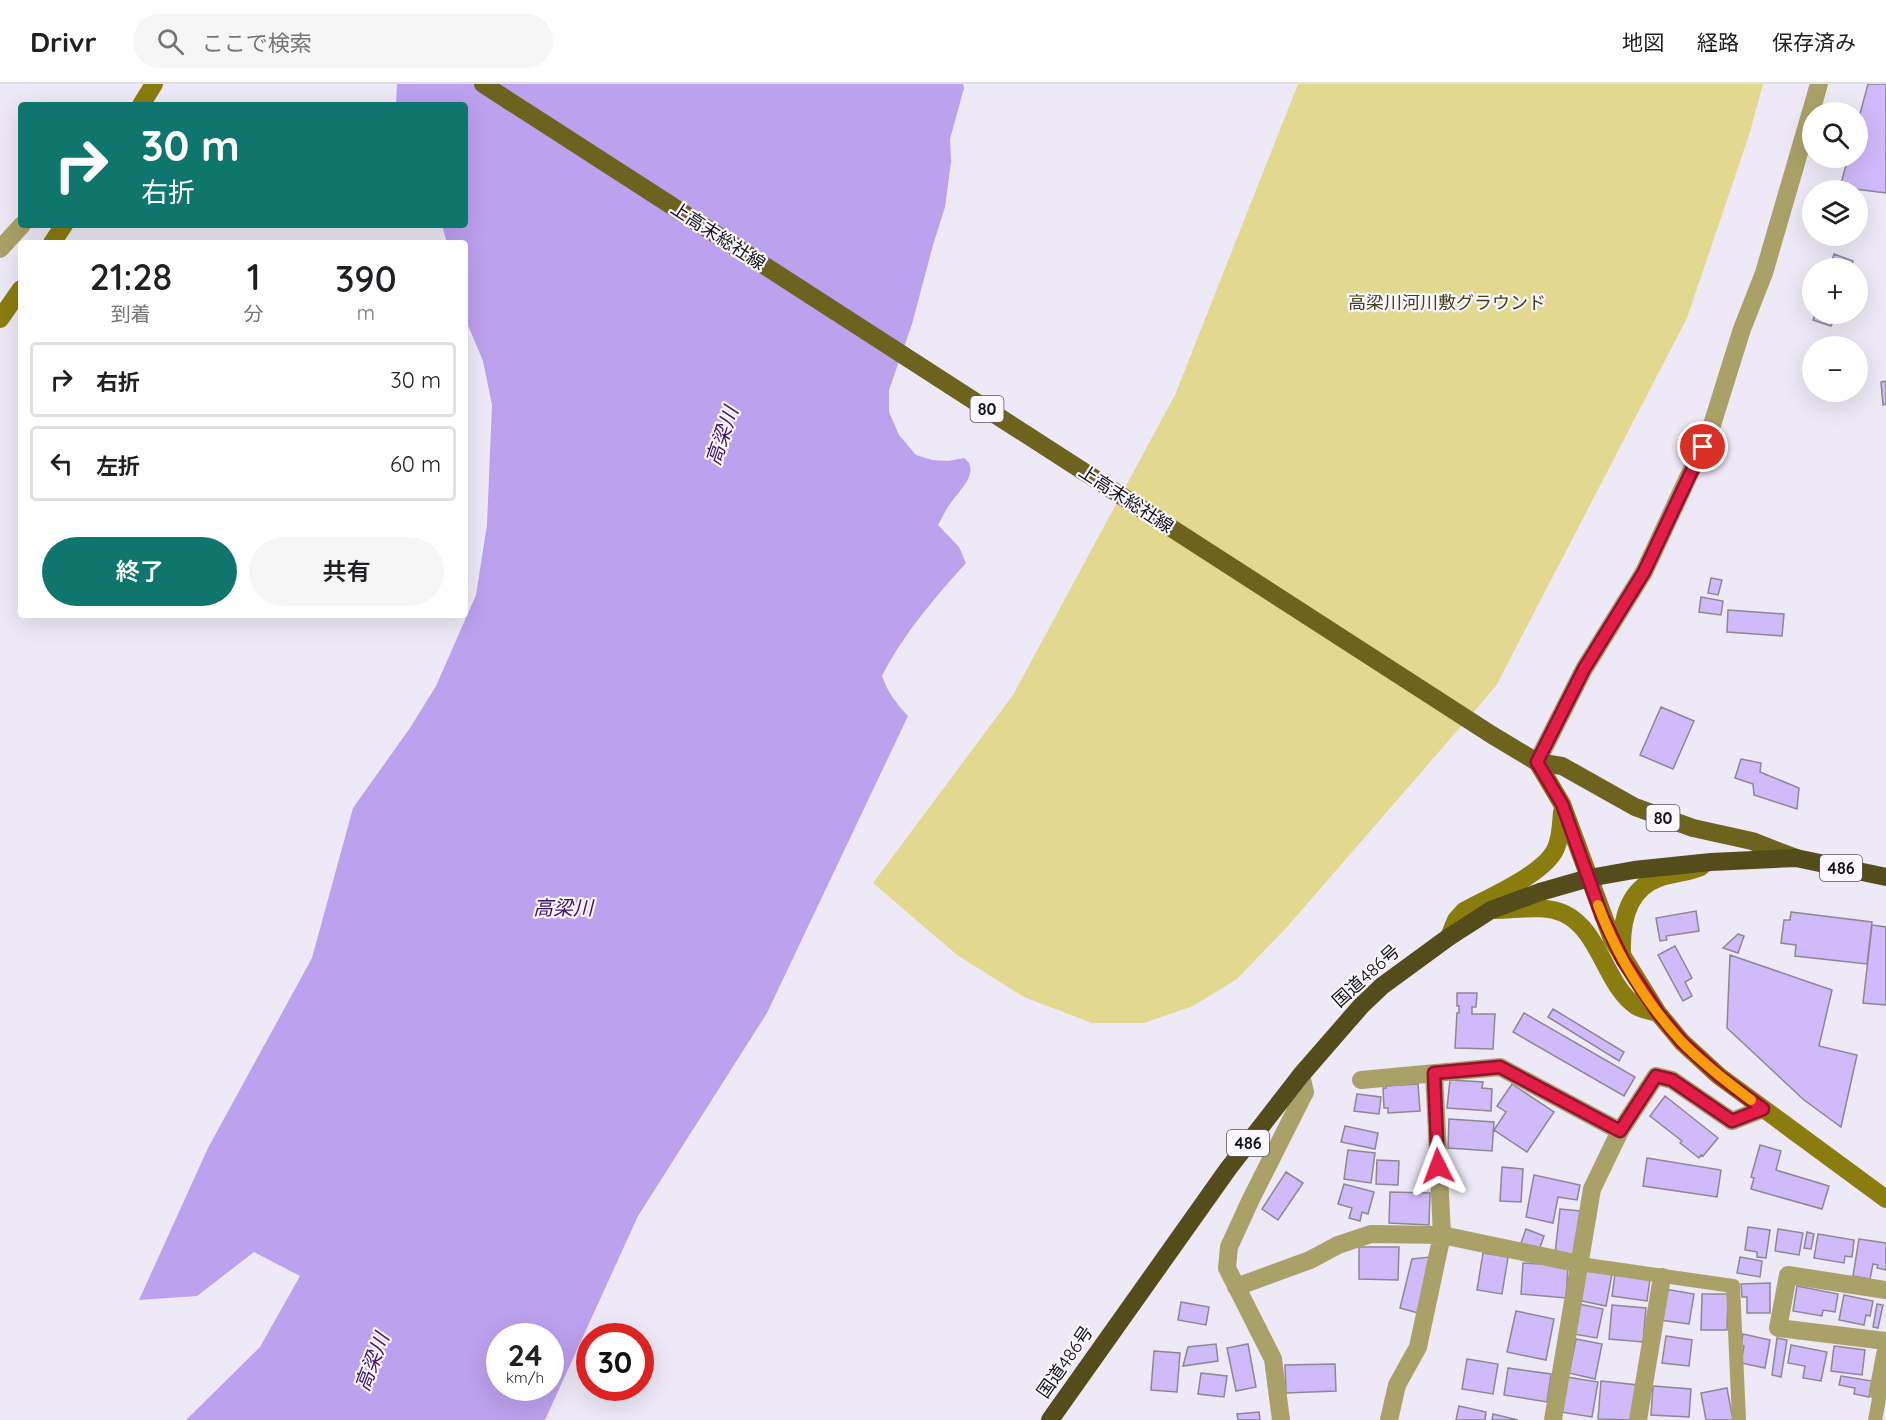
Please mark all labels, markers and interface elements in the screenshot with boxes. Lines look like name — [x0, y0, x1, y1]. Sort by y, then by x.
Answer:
search box — [133, 14, 553, 68]
text: Drivr — [30, 24, 97, 59]
icon: search — [154, 25, 187, 58]
text: ここで検索 — [202, 29, 312, 57]
text: 地図 — [1622, 29, 1664, 55]
text: 経路 — [1697, 29, 1739, 55]
text: 保存済み — [1772, 29, 1856, 55]
map controls — [1802, 102, 1868, 402]
button: search — [1802, 102, 1868, 168]
text: 30 m — [141, 119, 240, 172]
icon: right — [42, 126, 120, 204]
text: 右折 — [141, 175, 195, 209]
button: layers — [1802, 180, 1868, 246]
street label: 上高末総社線 — [667, 197, 770, 275]
text: 21:28 — [89, 254, 172, 299]
text: 1 — [247, 254, 261, 299]
text: 390 — [335, 256, 397, 301]
button: + — [1802, 258, 1868, 324]
park label: 高梁川河川敷グラウンド — [1348, 291, 1546, 314]
text: m — [357, 300, 375, 325]
text: 到着 — [111, 301, 151, 326]
text: 分 — [244, 301, 264, 326]
button: − — [1802, 336, 1868, 402]
icon: right — [45, 363, 78, 396]
text: 30 m — [390, 366, 441, 394]
text: 右折 — [96, 368, 140, 396]
road number: 80 — [970, 396, 1004, 422]
water label: 高梁川 — [700, 402, 744, 468]
pin — [1677, 421, 1728, 472]
icon: arrive — [1686, 430, 1719, 463]
icon: left — [45, 447, 78, 480]
text: 60 m — [390, 450, 441, 478]
text: 左折 — [96, 452, 140, 480]
street label: 上高末総社線 — [1075, 460, 1178, 538]
button: 終了 — [42, 537, 237, 606]
button: 共有 — [249, 537, 444, 606]
road number: 80 — [1646, 805, 1680, 831]
road number: 486 — [1820, 855, 1862, 881]
water label: 高梁川 — [533, 895, 595, 920]
street label: 国道486号 — [1327, 939, 1404, 1012]
road number: 486 — [1227, 1130, 1269, 1156]
position arrow — [1406, 1134, 1470, 1198]
street label: 国道486号 — [1031, 1321, 1098, 1402]
speed limit sign: 30 — [576, 1323, 654, 1401]
water label: 高梁川 — [349, 1327, 395, 1394]
text: 24 — [508, 1336, 542, 1374]
text: km/h — [506, 1368, 544, 1387]

